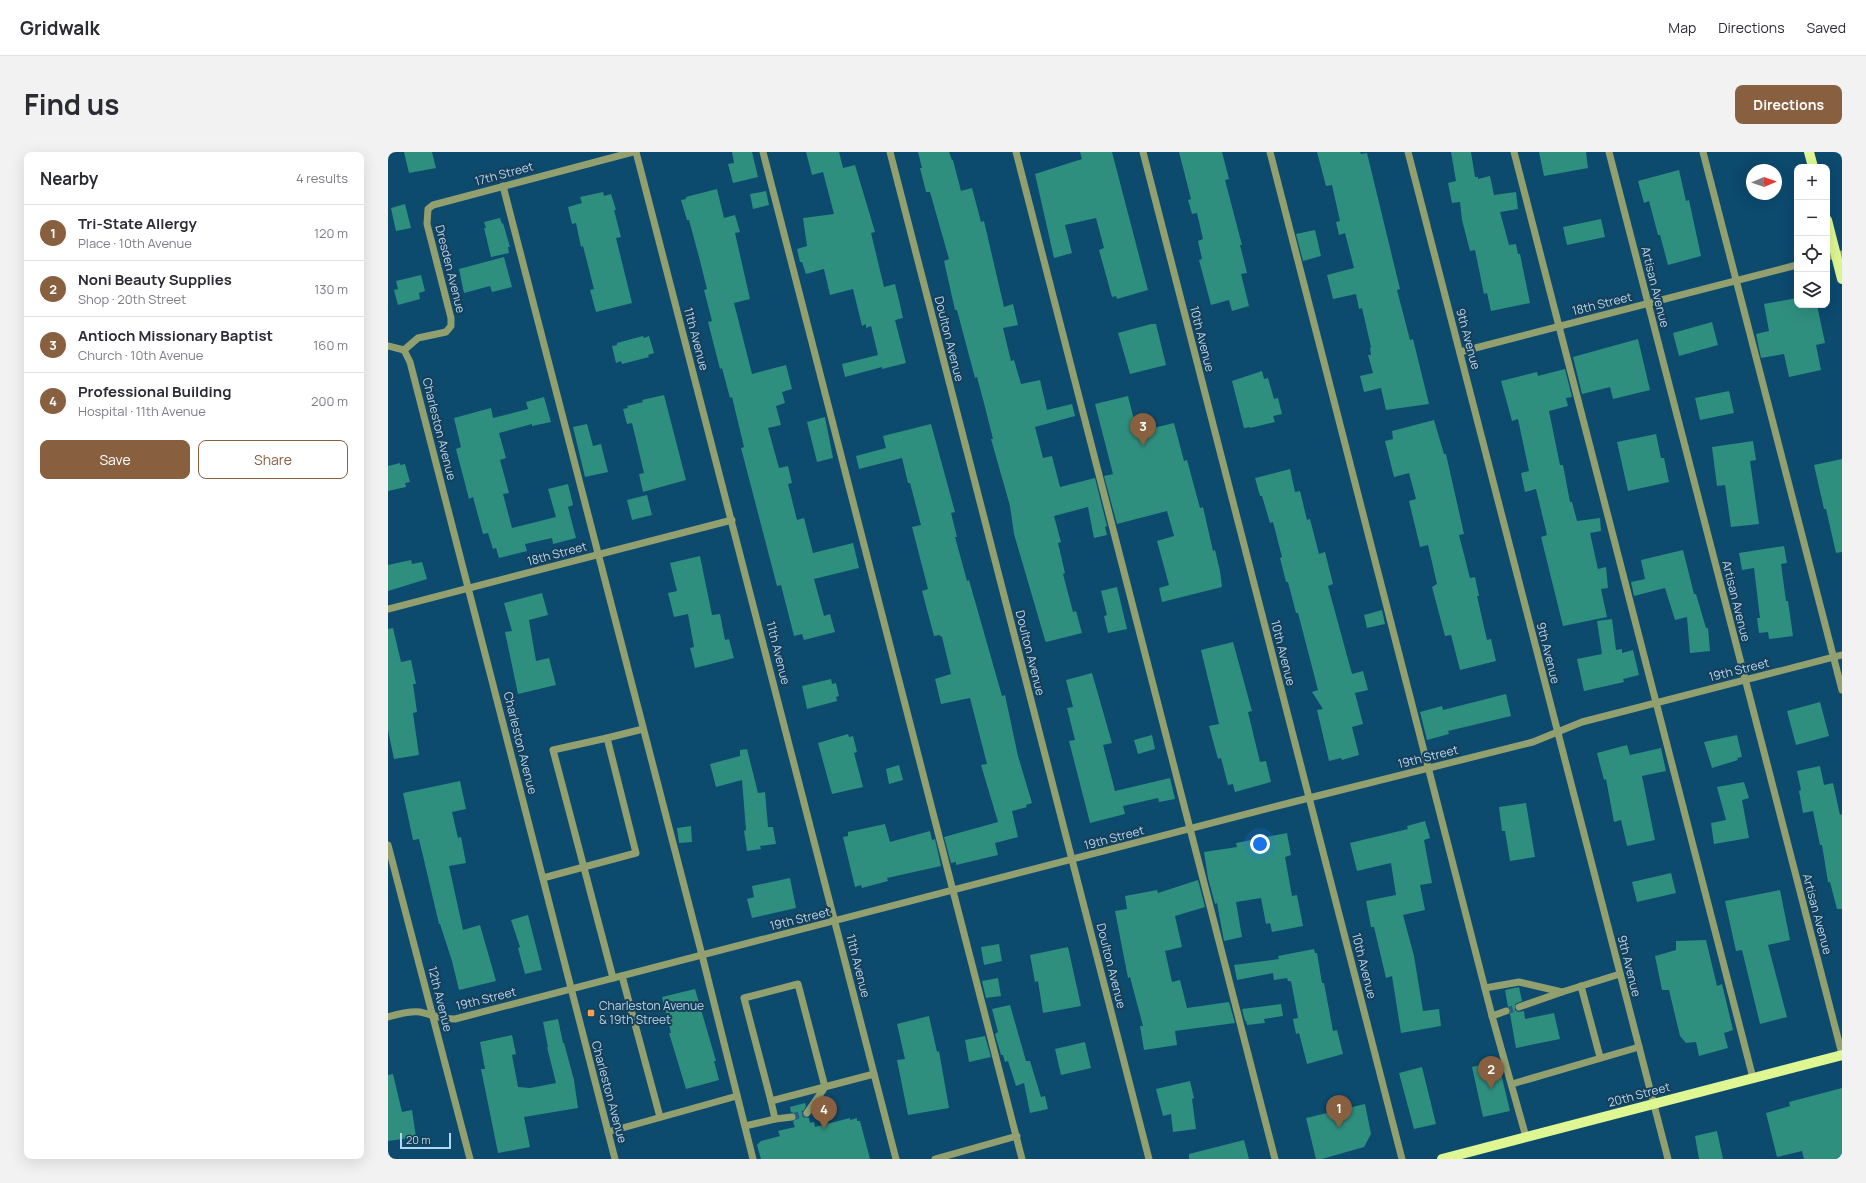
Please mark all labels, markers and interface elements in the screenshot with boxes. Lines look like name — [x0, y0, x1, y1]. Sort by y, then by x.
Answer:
text: Gridwalk — [20, 15, 100, 41]
text: Map — [1668, 18, 1696, 37]
text: Directions — [1718, 18, 1785, 37]
text: Saved — [1807, 18, 1846, 37]
text: Find us — [24, 85, 119, 123]
button: Directions — [1735, 85, 1842, 124]
street label: 17th Street — [473, 157, 535, 190]
north arrow — [1746, 164, 1782, 200]
map controls — [1794, 164, 1830, 308]
button: + — [1794, 164, 1830, 200]
text: Nearby — [40, 167, 98, 190]
text: 4 results — [296, 169, 348, 187]
button: − — [1794, 200, 1830, 236]
text: Tri-State Allergy — [78, 213, 197, 234]
street label: Dresden Avenue — [431, 223, 470, 315]
text: 1 — [50, 224, 56, 242]
text: 120 m — [314, 224, 348, 242]
text: Place · 10th Avenue — [78, 234, 192, 252]
button: locate — [1794, 236, 1830, 272]
street label: Artisan Avenue — [1637, 244, 1674, 329]
text: Noni Beauty Supplies — [78, 269, 232, 290]
button: layers — [1794, 272, 1830, 308]
text: 2 — [49, 280, 57, 298]
text: 130 m — [314, 280, 348, 298]
street label: 18th Street — [1570, 288, 1634, 319]
text: Shop · 20th Street — [78, 290, 186, 308]
street label: Doulton Avenue — [931, 294, 968, 383]
street label: 10th Avenue — [1186, 304, 1219, 374]
street label: 11th Avenue — [680, 305, 713, 372]
street label: 9th Avenue — [1452, 306, 1485, 371]
text: Antioch Missionary Baptist — [78, 325, 273, 346]
text: 3 — [49, 336, 57, 354]
text: 160 m — [313, 336, 348, 354]
text: Church · 10th Avenue — [78, 346, 203, 364]
street label: Charleston Avenue — [419, 376, 460, 482]
text: Professional Building — [78, 381, 231, 402]
text: 4 — [49, 392, 57, 410]
text: 200 m — [311, 392, 348, 410]
text: Hospital · 11th Avenue — [78, 402, 206, 420]
pin: 3 — [1130, 413, 1156, 446]
button: Save — [40, 440, 190, 479]
button: Share — [198, 440, 348, 479]
street label: 18th Street — [525, 537, 589, 570]
street label: Artisan Avenue — [1718, 558, 1755, 643]
street label: Doulton Avenue — [1012, 608, 1049, 697]
street label: 10th Avenue — [1267, 618, 1300, 688]
street label: 11th Avenue — [762, 619, 795, 686]
street label: 9th Avenue — [1533, 620, 1564, 685]
street label: 19th Street — [1707, 654, 1771, 685]
street label: Charleston Avenue — [500, 690, 541, 796]
street label: 19th Street — [1396, 741, 1460, 772]
street label: 19th Street — [1082, 821, 1146, 854]
your location — [1250, 834, 1270, 854]
street label: Artisan Avenue — [1799, 872, 1836, 956]
street label: 19th Street — [768, 903, 832, 934]
street label: Doulton Avenue — [1093, 921, 1130, 1010]
street label: 10th Avenue — [1348, 931, 1381, 1001]
street label: 11th Avenue — [842, 932, 875, 999]
street label: 9th Avenue — [1614, 933, 1645, 998]
street label: 12th Avenue — [424, 964, 457, 1033]
street label: 19th Street — [454, 983, 518, 1014]
place label: Charleston Avenue & 19th Street — [599, 997, 704, 1028]
marker: Charleston Avenue & 19th Street — [586, 1008, 596, 1018]
street label: Charleston Avenue — [588, 1039, 631, 1145]
pin: 2 — [1478, 1056, 1504, 1089]
street label: 20th Street — [1606, 1078, 1672, 1111]
pin: 1 — [1326, 1095, 1352, 1128]
pin: 4 — [811, 1096, 837, 1129]
scale bar — [400, 1131, 451, 1150]
text: 20 m — [406, 1132, 431, 1147]

